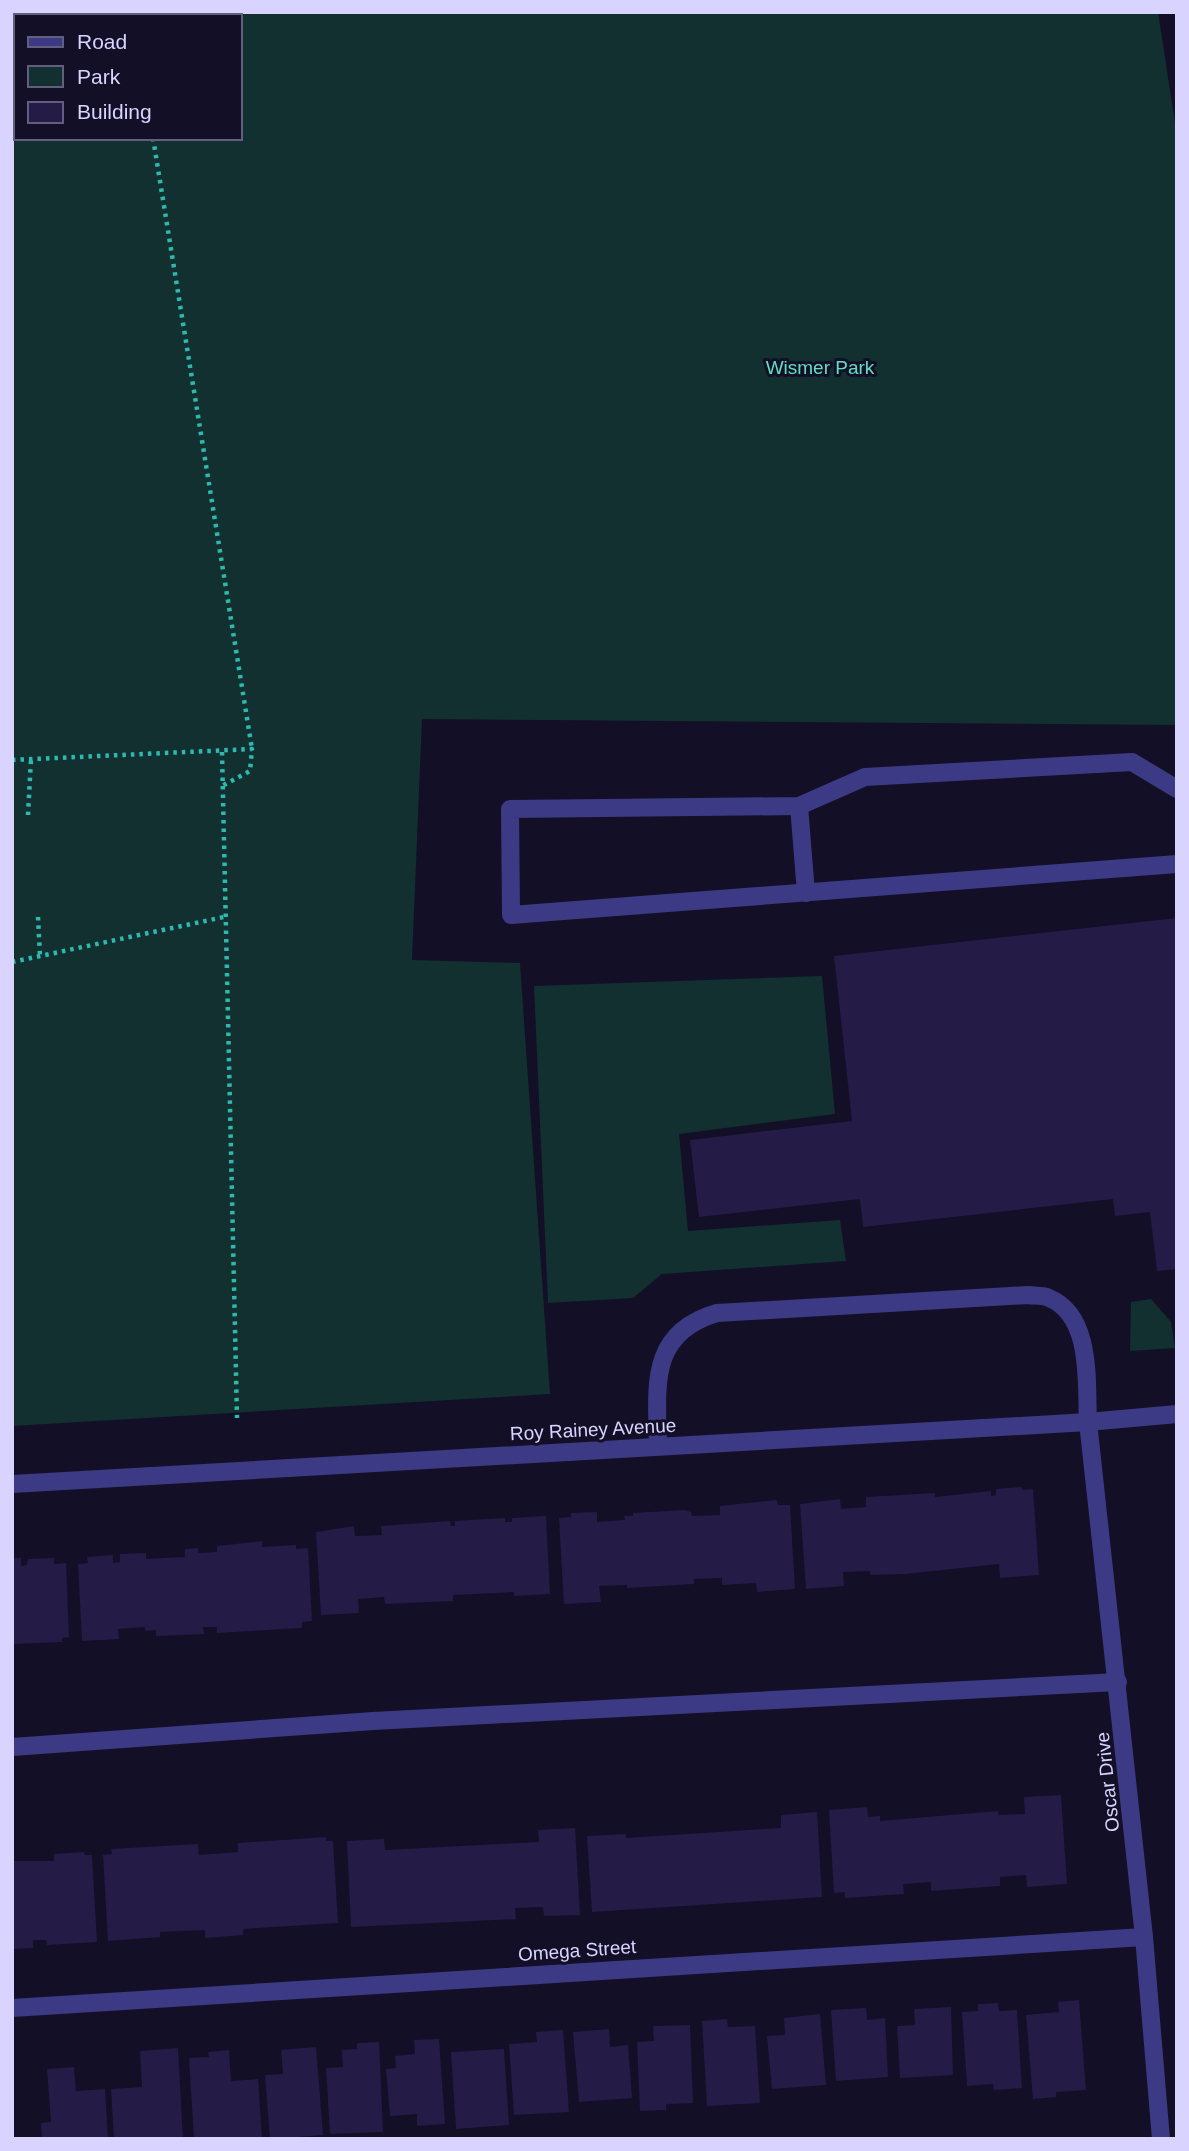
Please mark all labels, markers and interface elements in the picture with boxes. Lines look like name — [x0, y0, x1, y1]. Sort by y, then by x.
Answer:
legend — [14, 14, 242, 140]
text: Road — [77, 30, 127, 53]
text: Park — [77, 65, 121, 88]
text: Building — [77, 100, 152, 123]
park label: Wismer Park — [766, 357, 875, 378]
street label: Roy Rainey Avenue — [509, 1415, 677, 1444]
street label: Oscar Drive — [1092, 1731, 1123, 1833]
street label: Omega Street — [517, 1936, 637, 1965]

